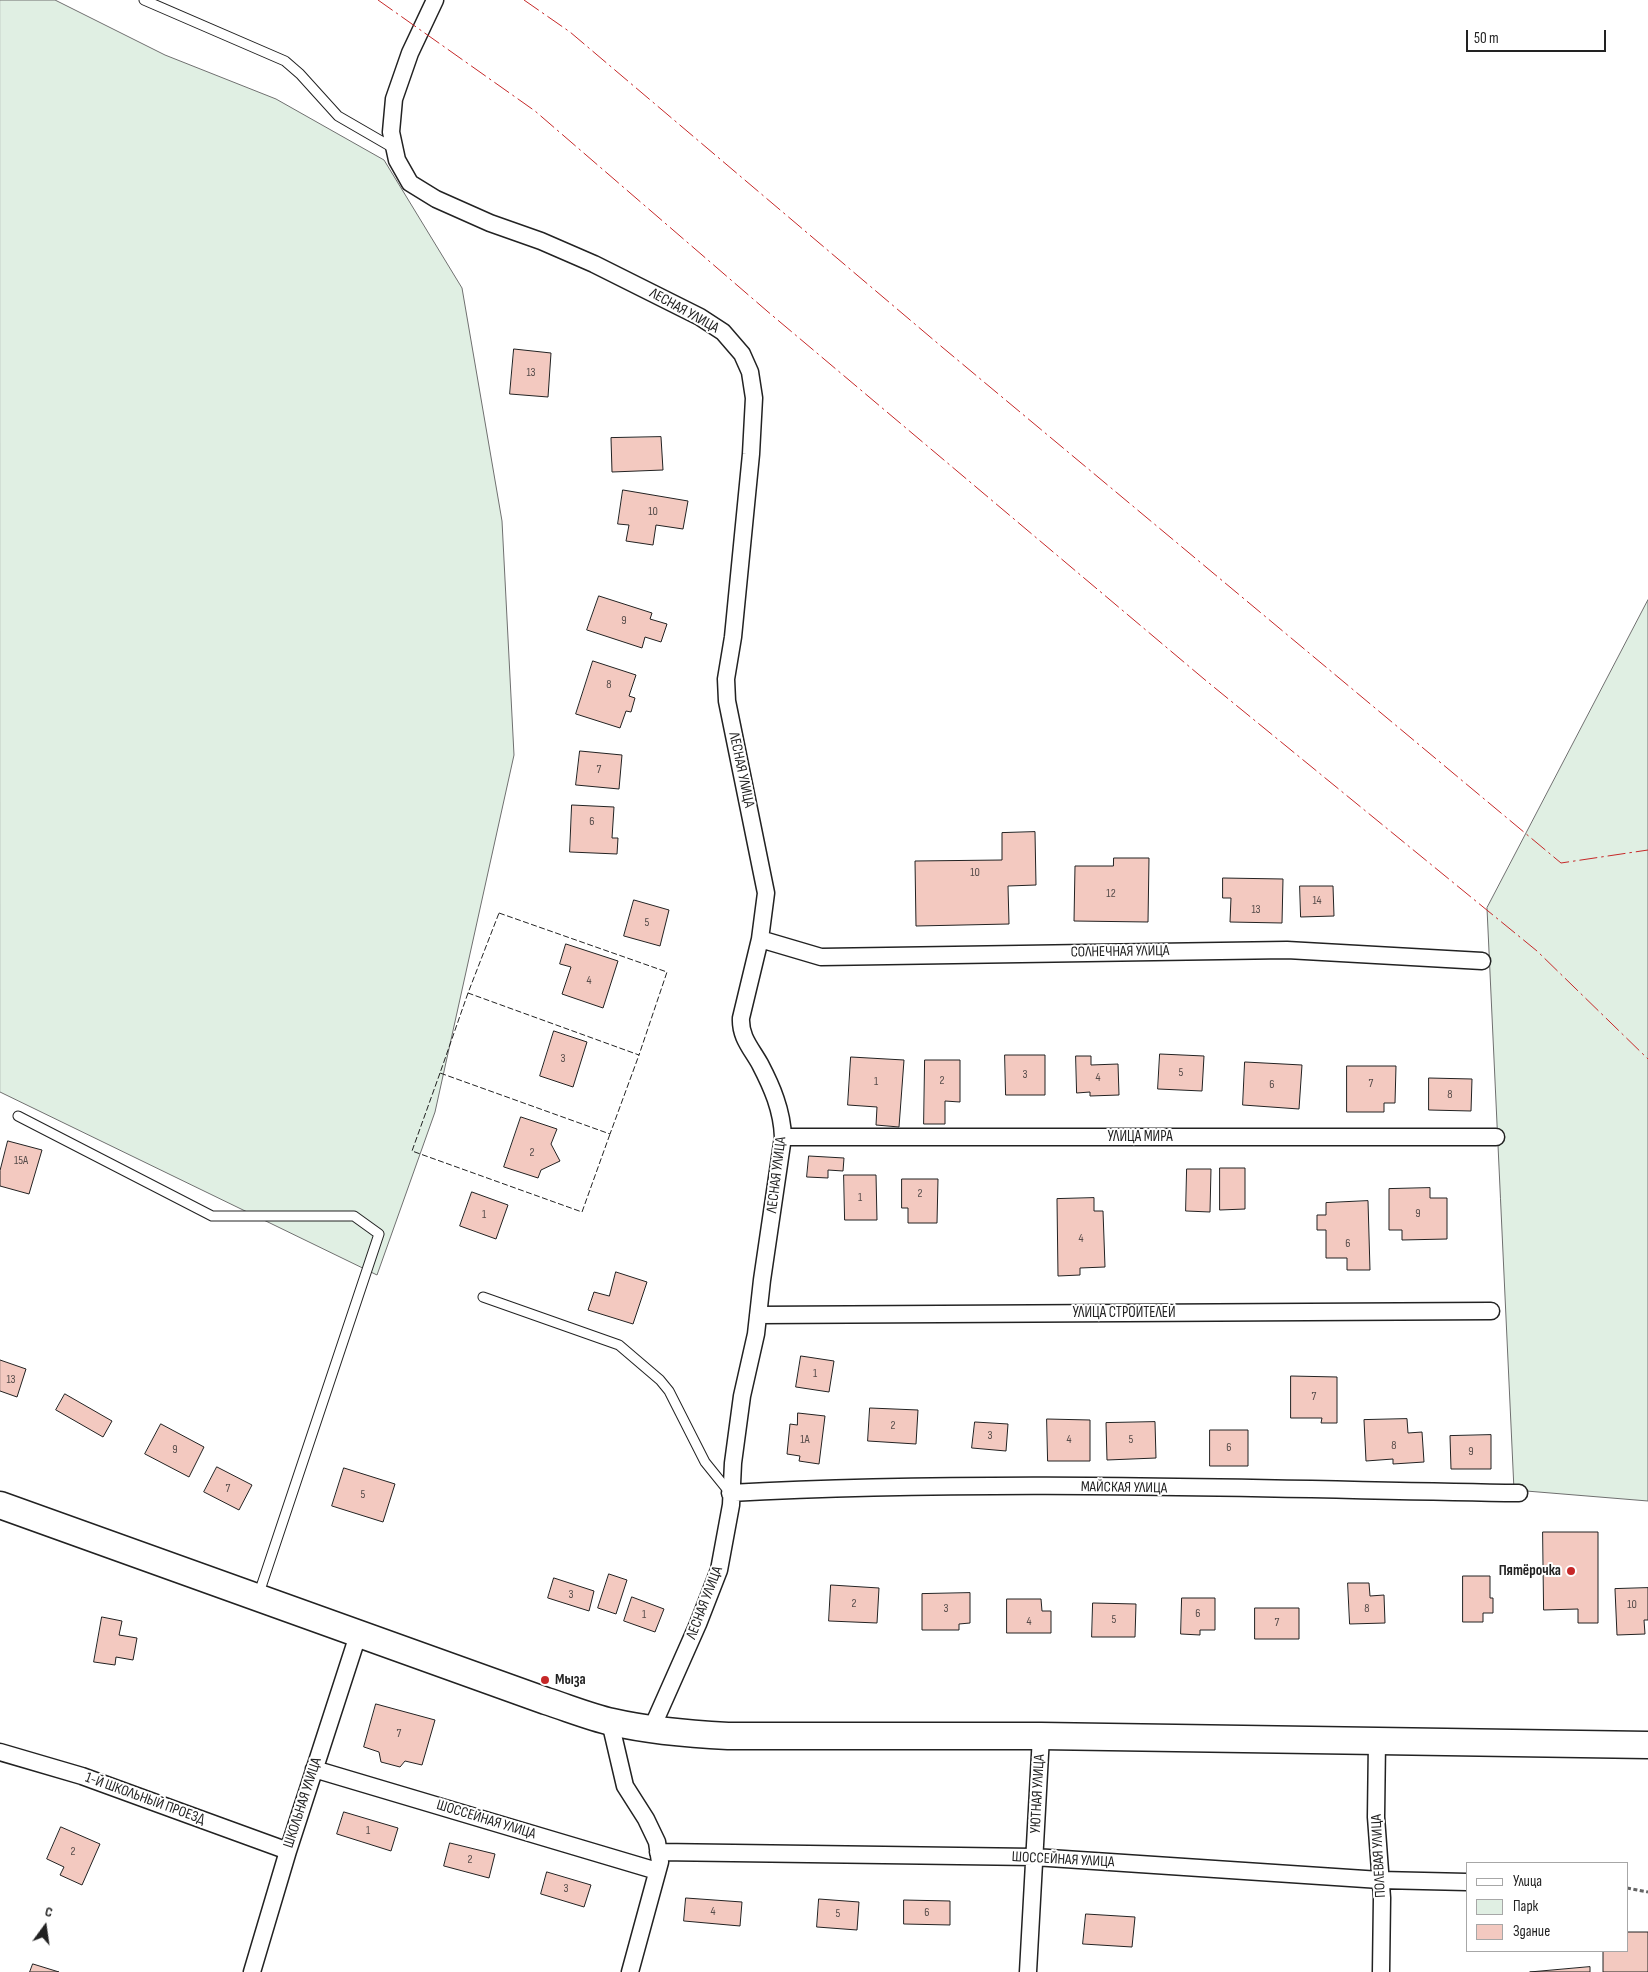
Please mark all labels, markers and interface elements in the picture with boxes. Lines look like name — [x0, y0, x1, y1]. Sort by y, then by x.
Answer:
scale bar — [1468, 20, 1608, 52]
text: 50 m — [1474, 29, 1499, 48]
street label: ЛЕСНАЯ УЛИЦА — [646, 285, 722, 337]
house number: 13 — [526, 366, 536, 380]
house number: 10 — [648, 505, 658, 519]
house number: 9 — [621, 614, 627, 628]
house number: 8 — [606, 678, 612, 692]
street label: ЛЕСНАЯ УЛИЦА — [724, 731, 758, 809]
house number: 7 — [597, 763, 601, 777]
house number: 6 — [589, 815, 595, 829]
house number: 10 — [970, 866, 980, 880]
house number: 12 — [1106, 887, 1116, 901]
house number: 14 — [1312, 894, 1322, 908]
house number: 13 — [1251, 903, 1261, 917]
house number: 5 — [645, 916, 649, 930]
street label: СОЛНЕЧНАЯ УЛИЦА — [1070, 942, 1170, 962]
house number: 4 — [586, 974, 592, 988]
house number: 3 — [560, 1052, 566, 1066]
house number: 5 — [1179, 1066, 1183, 1080]
house number: 3 — [1022, 1068, 1028, 1082]
house number: 4 — [1095, 1071, 1101, 1085]
house number: 2 — [940, 1074, 944, 1088]
house number: 1 — [874, 1075, 878, 1089]
house number: 7 — [1369, 1077, 1373, 1091]
house number: 6 — [1269, 1078, 1275, 1092]
house number: 8 — [1447, 1088, 1453, 1102]
street label: УЛИЦА МИРА — [1107, 1128, 1173, 1146]
street label: ЛЕСНАЯ УЛИЦА — [763, 1136, 791, 1214]
house number: 2 — [530, 1146, 534, 1160]
house number: 15А — [14, 1154, 28, 1168]
house number: 2 — [918, 1187, 922, 1201]
house number: 1 — [858, 1191, 862, 1205]
house number: 9 — [1415, 1207, 1421, 1221]
house number: 1 — [482, 1208, 486, 1222]
house number: 4 — [1078, 1232, 1084, 1246]
house number: 6 — [1345, 1237, 1351, 1251]
street label: УЛИЦА СТРОИТЕЛЕЙ — [1072, 1304, 1176, 1322]
house number: 1 — [813, 1367, 817, 1381]
house number: 13 — [6, 1373, 16, 1387]
house number: 7 — [1312, 1390, 1316, 1404]
house number: 2 — [891, 1419, 895, 1433]
house number: 3 — [987, 1429, 993, 1443]
house number: 1А — [800, 1433, 810, 1447]
house number: 4 — [1066, 1433, 1072, 1447]
house number: 5 — [1129, 1433, 1133, 1447]
house number: 8 — [1391, 1439, 1397, 1453]
house number: 6 — [1226, 1441, 1232, 1455]
house number: 9 — [172, 1443, 178, 1457]
house number: 9 — [1468, 1445, 1474, 1459]
street label: МАЙСКАЯ УЛИЦА — [1081, 1478, 1167, 1498]
house number: 7 — [226, 1482, 230, 1496]
house number: 5 — [361, 1488, 365, 1502]
place label: Пятёрочка — [1499, 1562, 1561, 1580]
street label: ЛЕСНАЯ УЛИЦА — [683, 1564, 727, 1642]
marker: Пятёрочка — [1565, 1565, 1577, 1577]
house number: 3 — [568, 1588, 574, 1602]
house number: 2 — [852, 1597, 856, 1611]
house number: 10 — [1627, 1598, 1637, 1612]
house number: 3 — [943, 1602, 949, 1616]
house number: 8 — [1364, 1602, 1370, 1616]
house number: 6 — [1195, 1607, 1201, 1621]
house number: 1 — [642, 1608, 646, 1622]
house number: 5 — [1112, 1613, 1116, 1627]
house number: 4 — [1026, 1615, 1032, 1629]
house number: 7 — [1275, 1616, 1279, 1630]
place label: Мыза — [555, 1671, 586, 1689]
marker: Мыза — [539, 1674, 551, 1686]
house number: 7 — [397, 1727, 401, 1741]
street label: УЮТНАЯ УЛИЦА — [1027, 1754, 1049, 1834]
street label: ШКОЛЬНАЯ УЛИЦА — [280, 1756, 326, 1850]
street label: 1-Й ШКОЛЬНЫЙ ПРОЕЗД — [83, 1769, 207, 1829]
street label: ШОССЕЙНАЯ УЛИЦА — [434, 1796, 538, 1844]
street label: ПОЛЕВАЯ УЛИЦА — [1368, 1814, 1390, 1898]
house number: 1 — [366, 1824, 370, 1838]
house number: 2 — [71, 1845, 75, 1859]
street label: ШОССЕЙНАЯ УЛИЦА — [1011, 1848, 1115, 1872]
house number: 2 — [468, 1853, 472, 1867]
legend — [1466, 1862, 1628, 1952]
text: Улица — [1513, 1872, 1542, 1891]
house number: 3 — [563, 1882, 569, 1896]
text: Парк — [1513, 1897, 1538, 1916]
north arrow — [20, 1902, 70, 1952]
text: С — [43, 1903, 54, 1921]
house number: 4 — [710, 1905, 716, 1919]
house number: 6 — [924, 1906, 930, 1920]
house number: 5 — [836, 1907, 840, 1921]
text: Здание — [1513, 1922, 1550, 1941]

